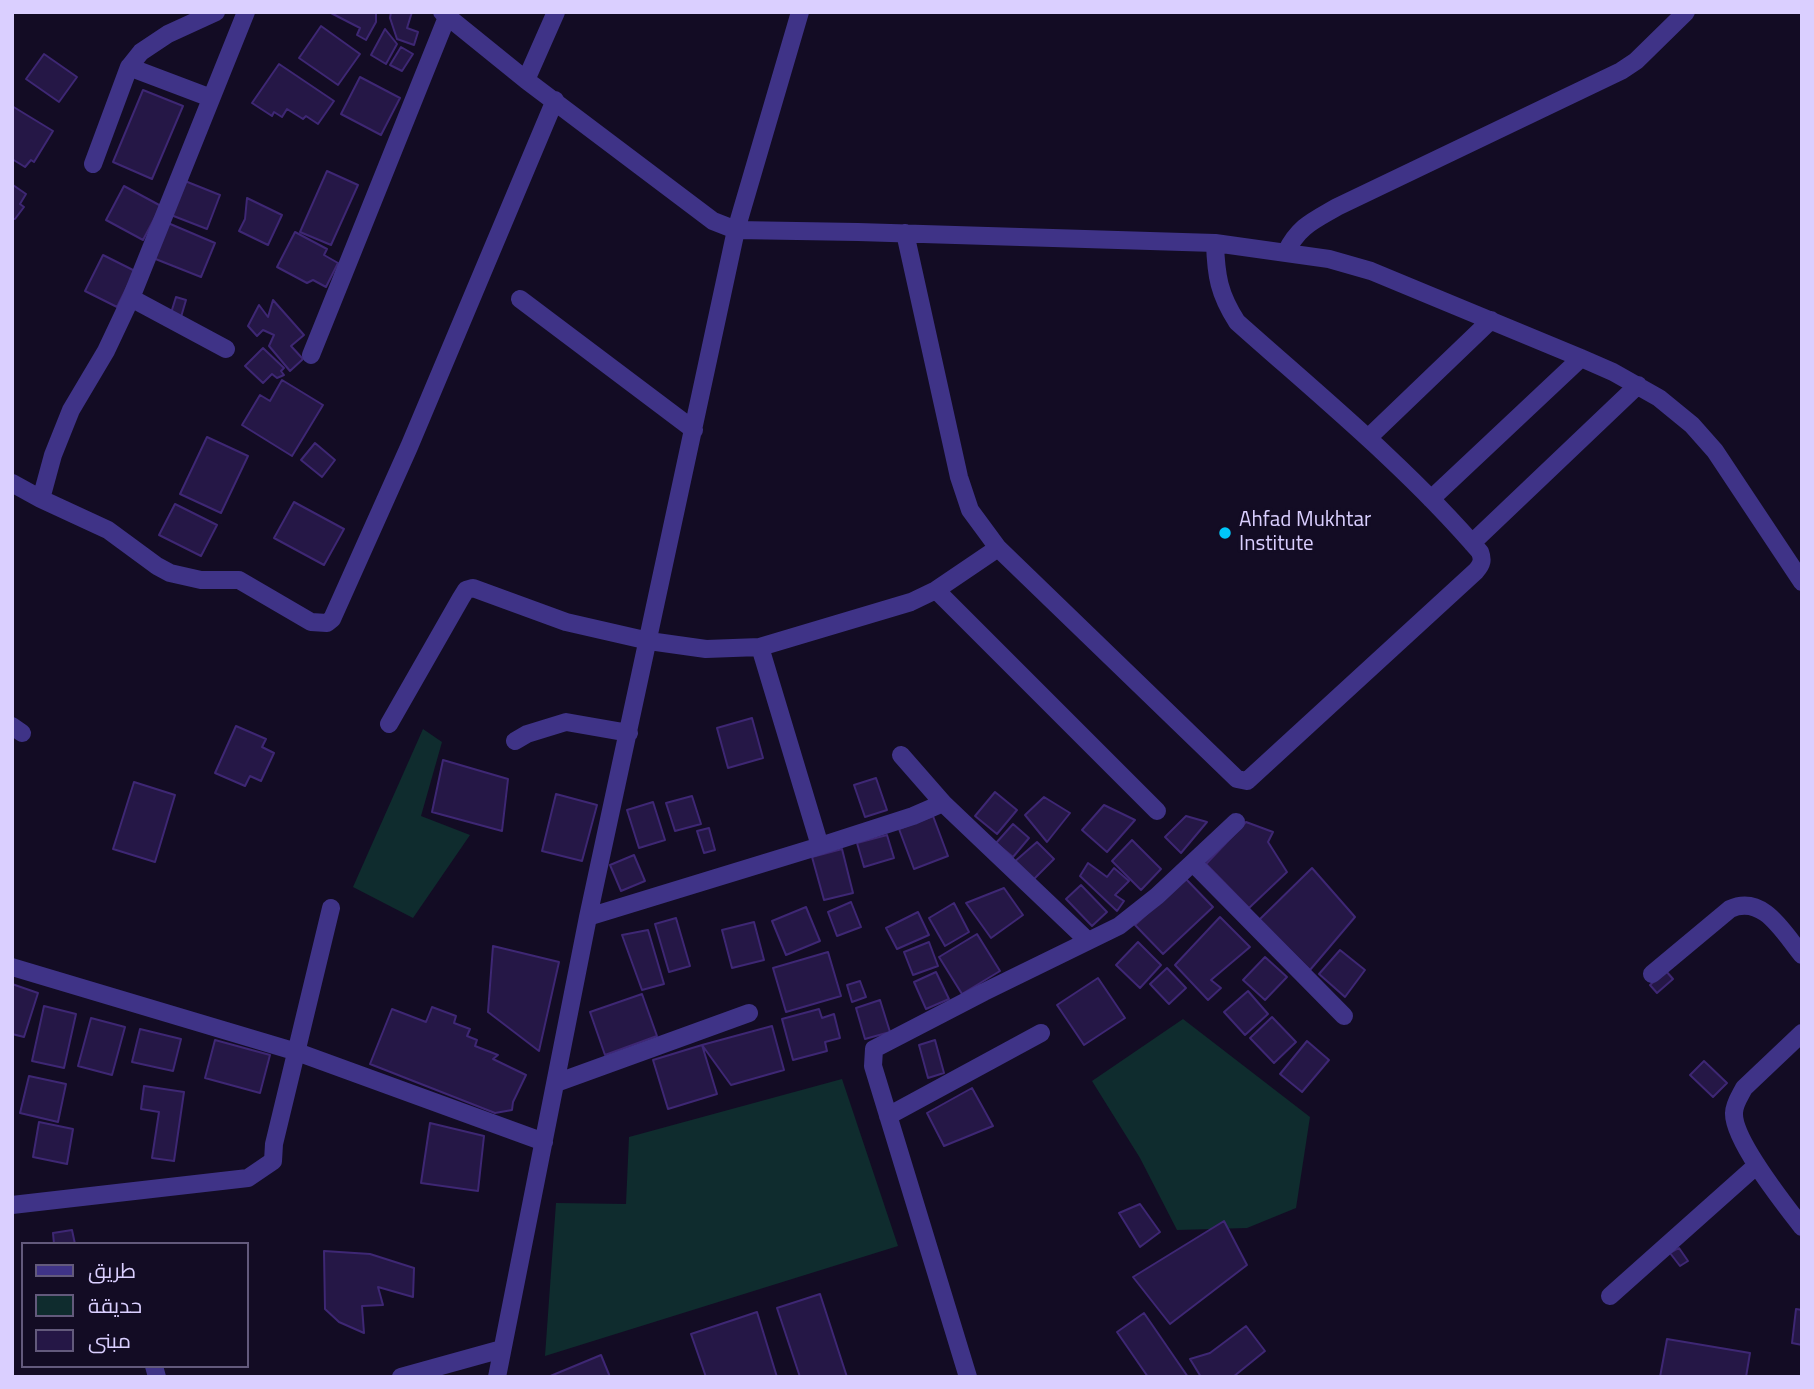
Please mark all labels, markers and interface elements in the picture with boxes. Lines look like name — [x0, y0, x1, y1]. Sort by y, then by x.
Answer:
place label: Ahfad Mukhtar Institute — [1239, 508, 1371, 558]
marker: Ahfad Mukhtar Institute — [1217, 525, 1233, 541]
legend — [21, 1242, 248, 1368]
text: طريق — [88, 1254, 136, 1286]
text: حديقة — [88, 1289, 142, 1321]
text: مبنى — [88, 1324, 131, 1356]

